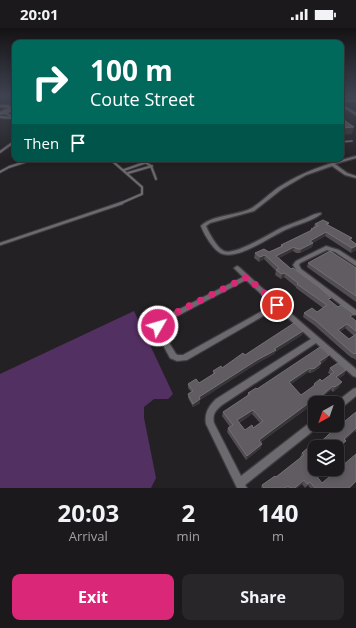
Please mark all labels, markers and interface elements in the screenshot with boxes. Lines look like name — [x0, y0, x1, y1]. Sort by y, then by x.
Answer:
text: 20:01 — [20, 4, 59, 24]
text: 100 m — [90, 51, 173, 89]
icon: right — [24, 56, 76, 108]
text: Coute Street — [90, 87, 195, 111]
icon: arrive — [67, 132, 89, 154]
text: Then — [24, 133, 59, 153]
pin — [260, 288, 294, 322]
icon: arrive — [266, 294, 288, 316]
position arrow — [137, 305, 179, 347]
north arrow — [308, 396, 344, 432]
map controls — [308, 396, 344, 476]
button: layers — [308, 440, 344, 476]
text: 20:03 — [57, 496, 119, 529]
text: 2 — [181, 496, 195, 529]
text: 140 — [257, 496, 299, 529]
text: Arrival — [69, 527, 108, 545]
text: min — [177, 527, 200, 545]
text: m — [272, 527, 284, 545]
button: Exit — [12, 574, 174, 620]
button: Share — [182, 574, 344, 620]

